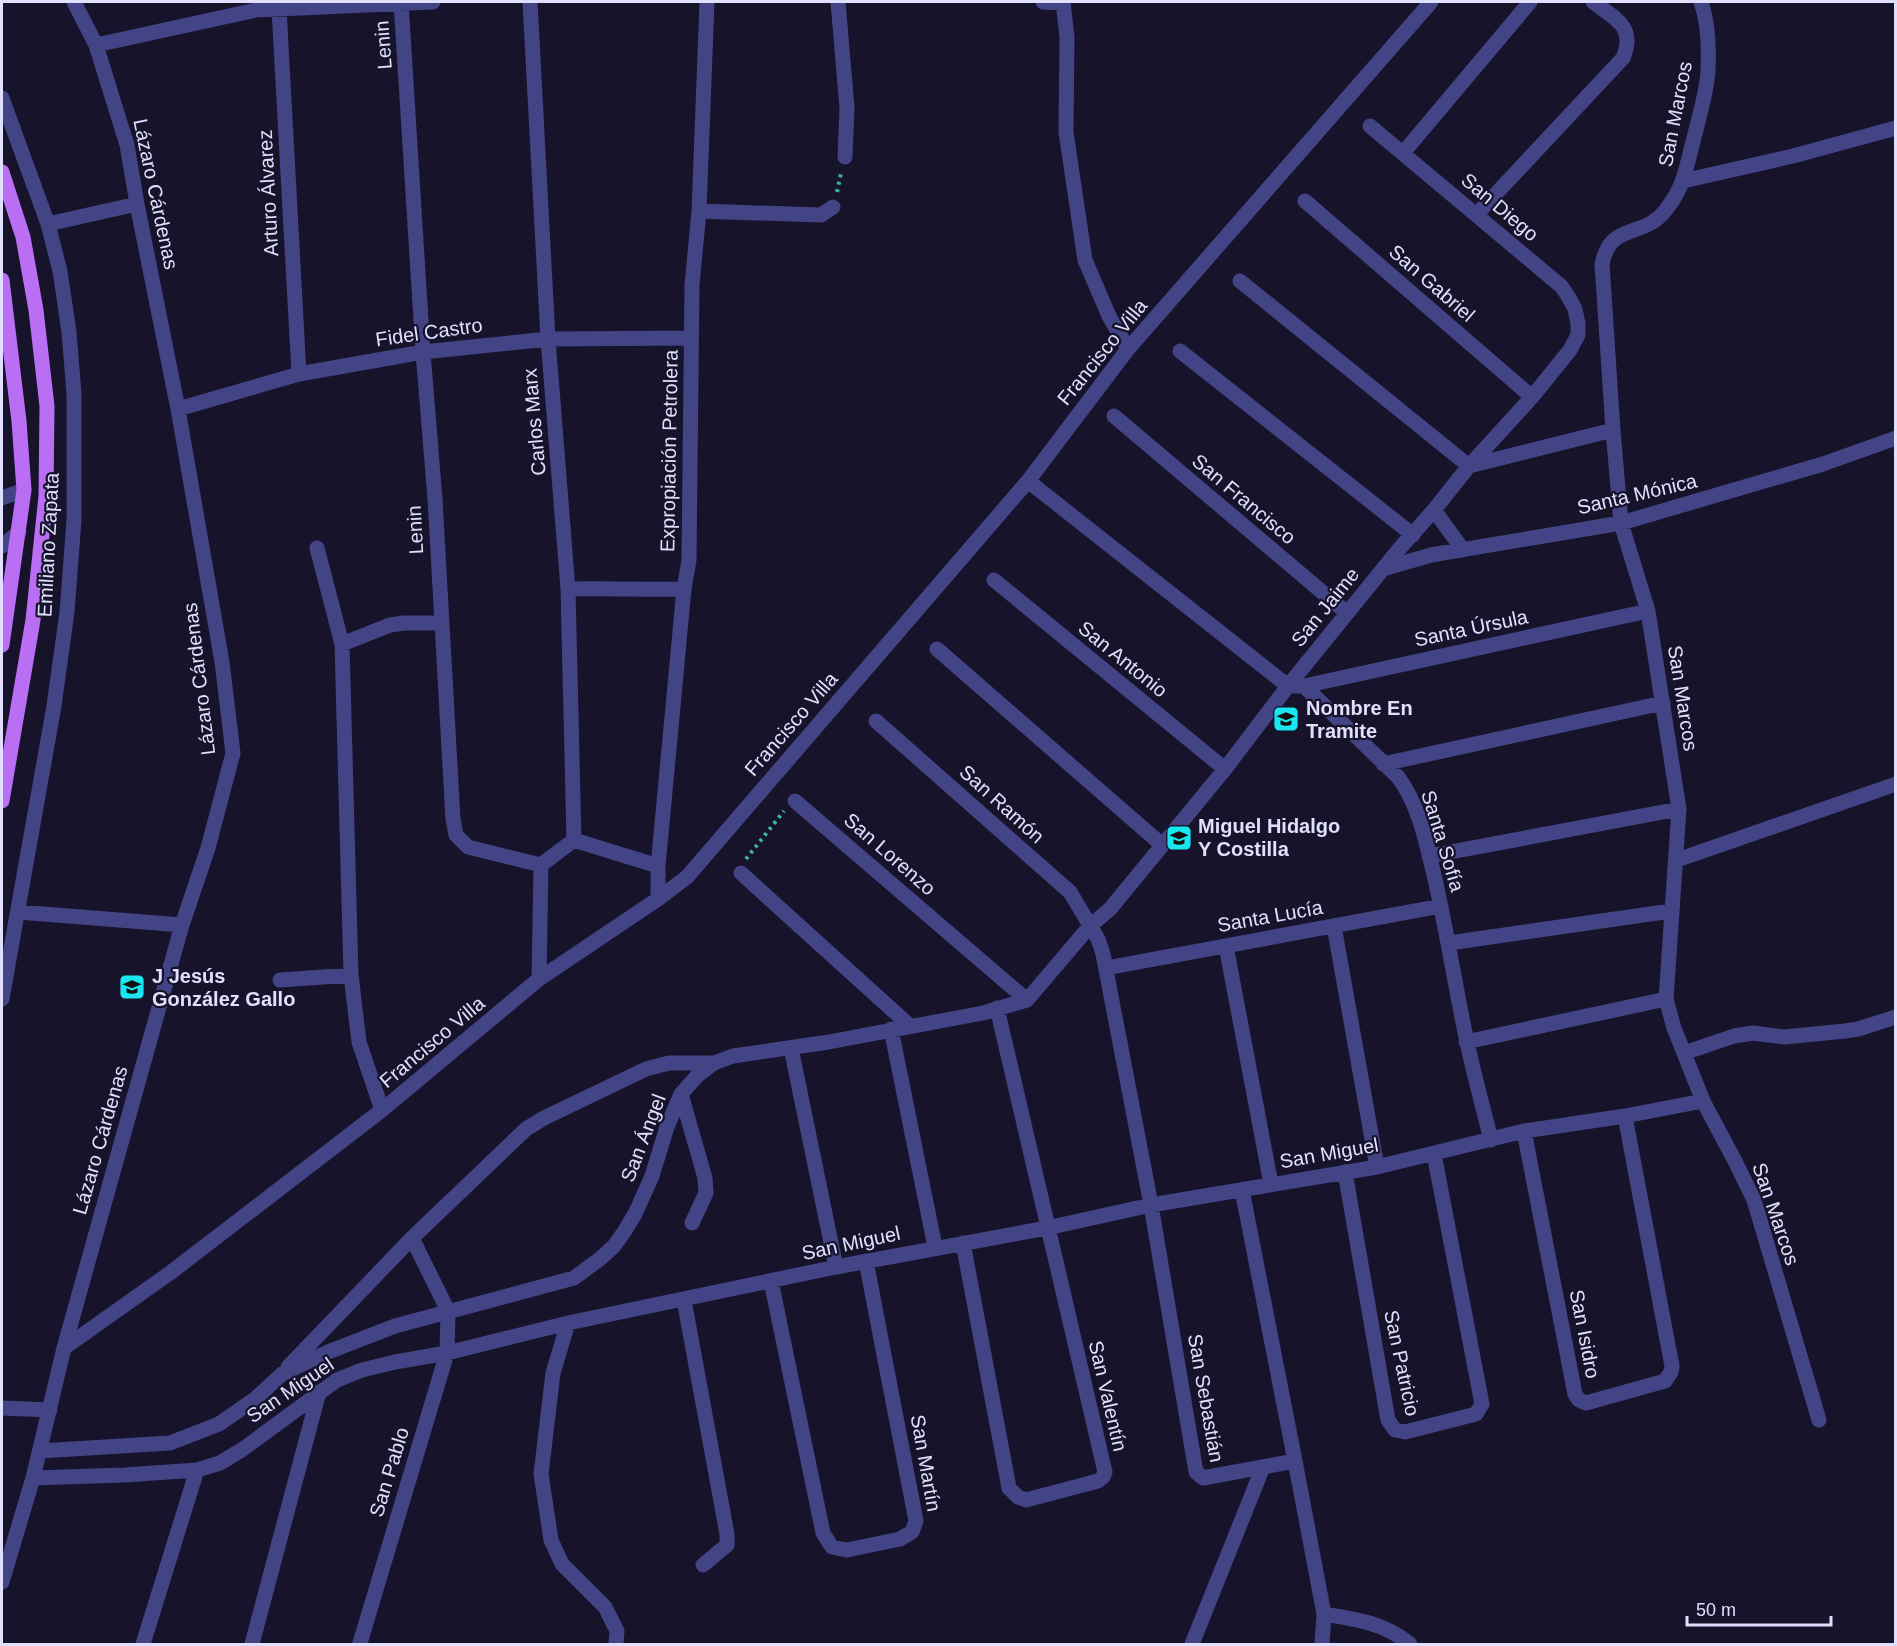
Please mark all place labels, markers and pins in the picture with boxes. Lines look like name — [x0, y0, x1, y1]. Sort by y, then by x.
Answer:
place label: Nombre En Tramite — [1306, 697, 1413, 742]
school or university icon: Nombre En Tramite — [1271, 704, 1301, 734]
place label: Miguel Hidalgo Y Costilla — [1198, 815, 1340, 860]
school or university icon: Miguel Hidalgo Y Costilla — [1164, 823, 1194, 853]
place label: J Jesús González Gallo — [152, 965, 295, 1010]
school or university icon: J Jesús González Gallo — [117, 972, 147, 1002]

